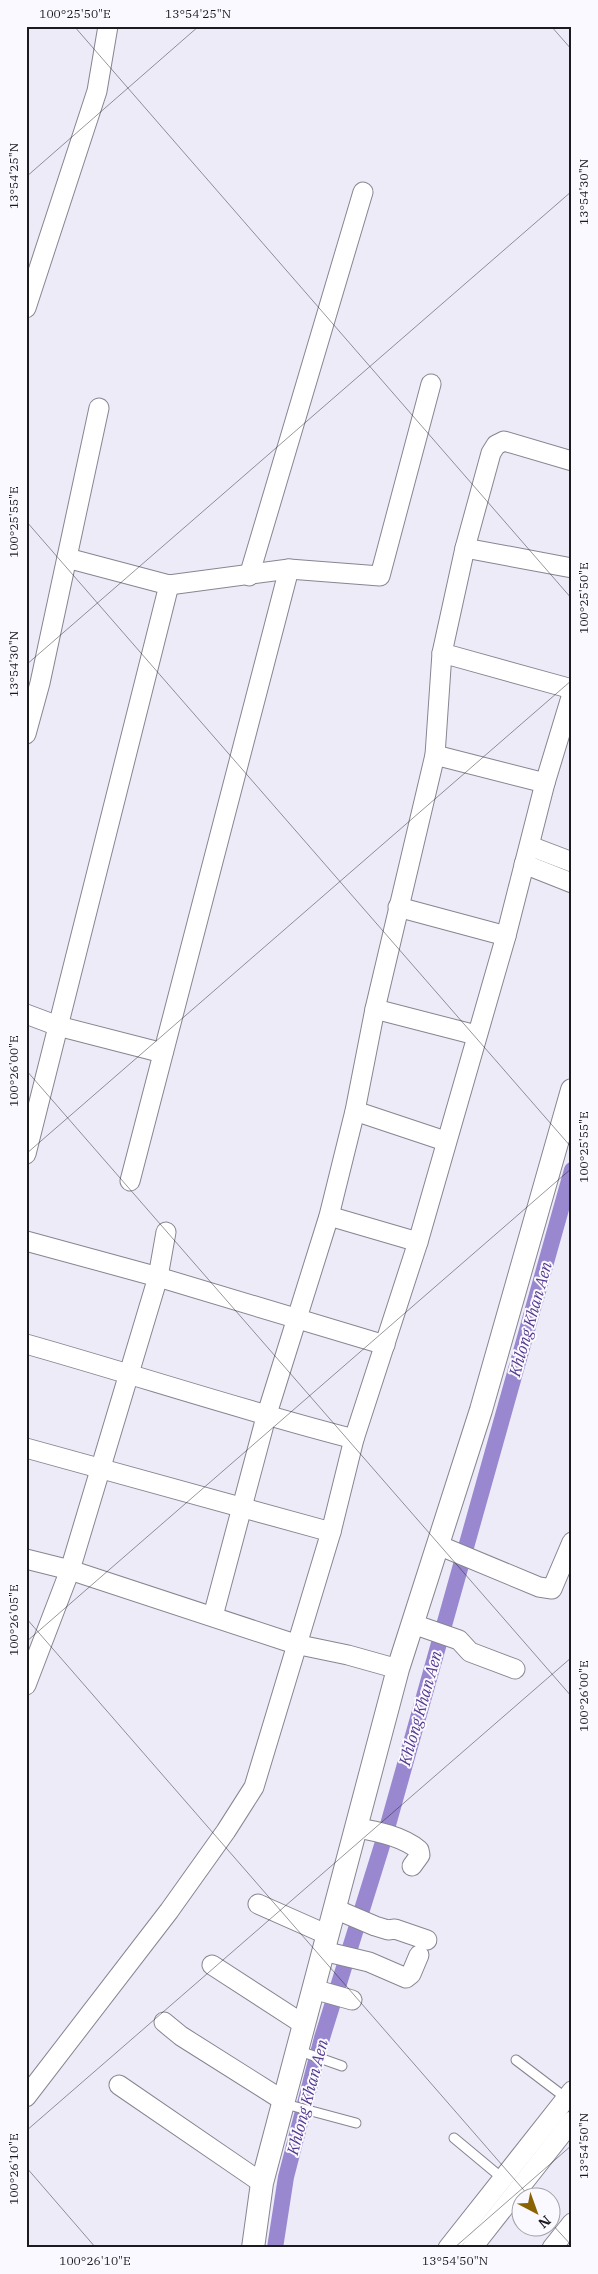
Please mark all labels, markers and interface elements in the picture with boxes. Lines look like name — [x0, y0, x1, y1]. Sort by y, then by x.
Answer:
text: 100°25'50"E — [39, 6, 111, 21]
text: 13°54'25"N — [165, 6, 231, 21]
text: 13°54'25"N — [6, 143, 21, 209]
text: 13°54'30"N — [576, 159, 591, 225]
text: 100°25'55"E — [6, 486, 21, 558]
text: 100°25'50"E — [576, 562, 591, 634]
text: 13°54'30"N — [6, 631, 21, 697]
text: 100°26'00"E — [6, 1035, 21, 1107]
text: 100°25'55"E — [576, 1111, 591, 1183]
water label: Khlong Khan Aen — [504, 1259, 556, 1380]
text: 100°26'05"E — [6, 1584, 21, 1656]
water label: Khlong Khan Aen — [394, 1648, 446, 1769]
text: 100°26'00"E — [576, 1660, 591, 1732]
water label: Khlong Khan Aen — [282, 2037, 332, 2158]
text: 13°54'50"N — [576, 2113, 591, 2179]
text: 100°26'10"E — [6, 2133, 21, 2205]
north arrow — [510, 2186, 560, 2236]
text: N — [534, 2211, 555, 2232]
text: 100°26'10"E — [59, 2253, 131, 2268]
text: 13°54'50"N — [422, 2253, 488, 2268]

